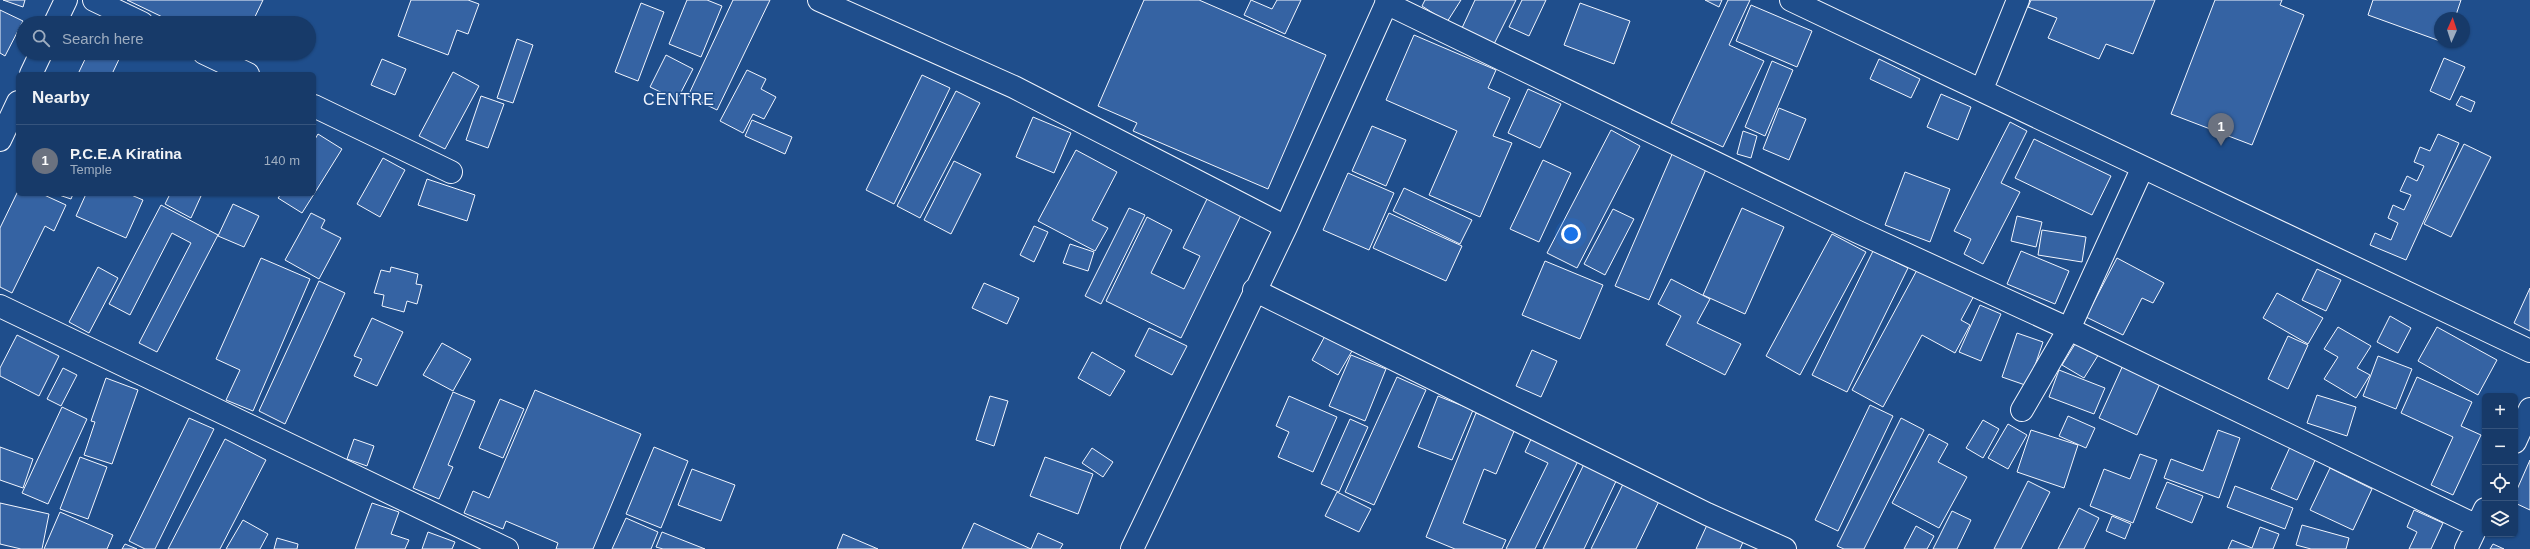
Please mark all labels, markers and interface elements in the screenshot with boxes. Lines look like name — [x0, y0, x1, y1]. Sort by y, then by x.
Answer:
north arrow — [2434, 12, 2470, 48]
search box — [16, 16, 316, 60]
icon: search — [30, 27, 52, 49]
text: Search here — [62, 30, 144, 47]
text: Nearby — [32, 88, 90, 107]
district label: CENTRE — [643, 91, 715, 108]
pin: 1 — [2208, 113, 2234, 146]
text: P.C.E.A Kiratina — [70, 145, 182, 162]
text: 1 — [41, 153, 49, 168]
text: 140 m — [264, 153, 300, 168]
text: Temple — [70, 162, 112, 177]
your location — [1561, 224, 1581, 244]
map controls — [2482, 393, 2518, 537]
button: + — [2482, 393, 2518, 429]
button: − — [2482, 429, 2518, 465]
button: locate — [2482, 465, 2518, 501]
button: layers — [2482, 501, 2518, 537]

